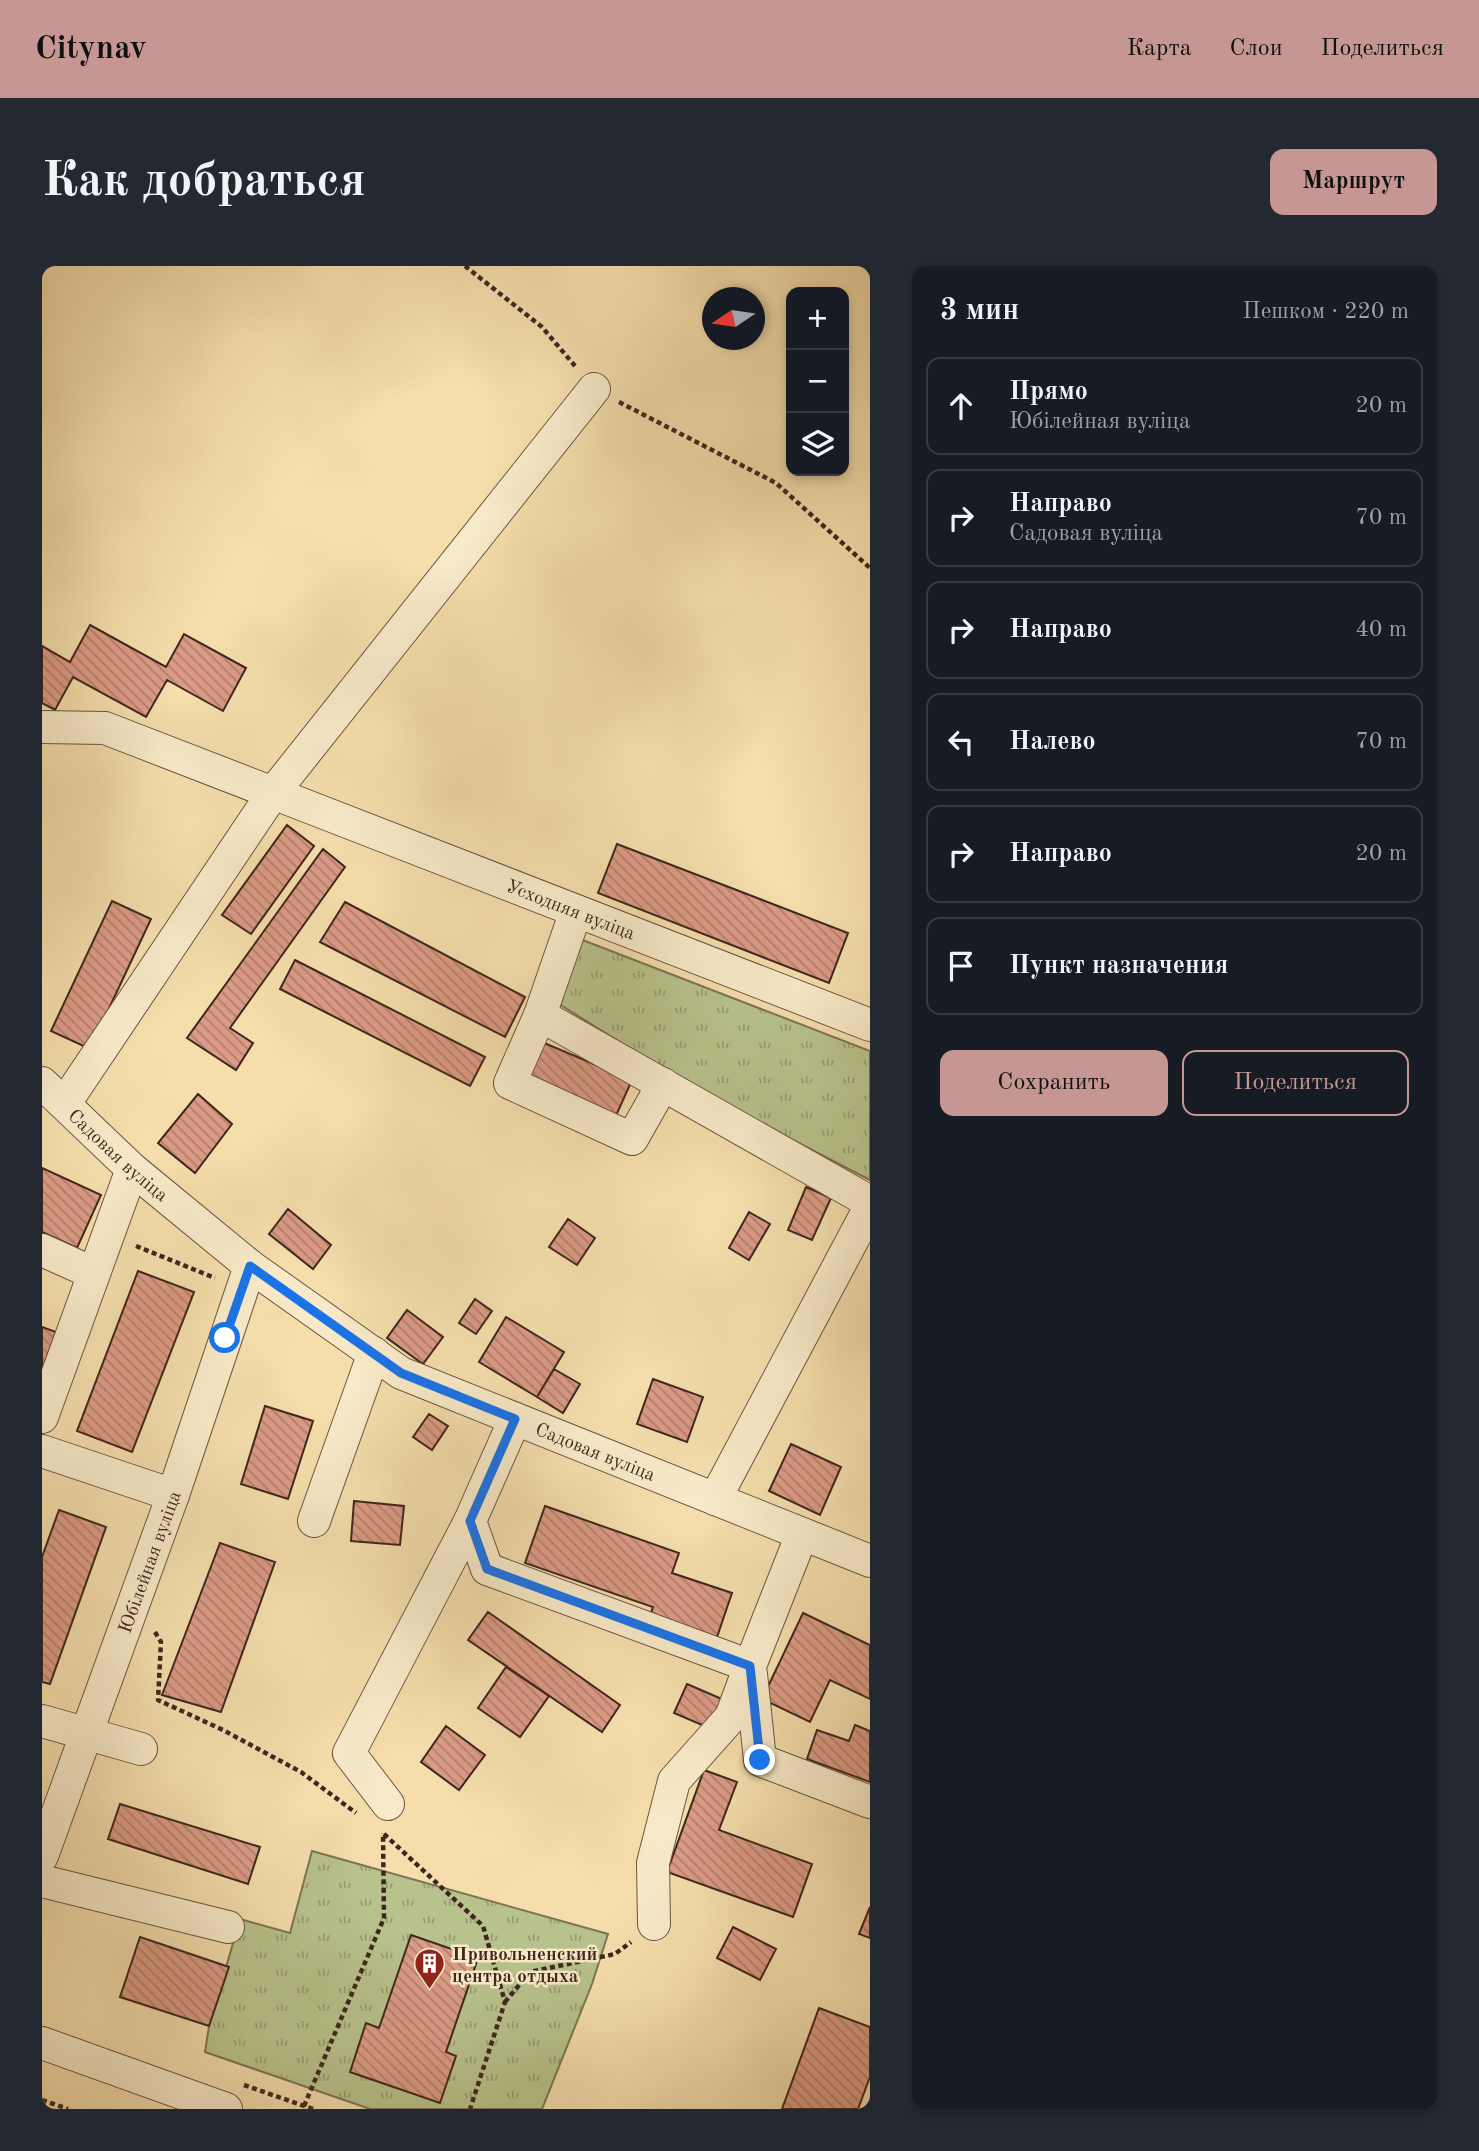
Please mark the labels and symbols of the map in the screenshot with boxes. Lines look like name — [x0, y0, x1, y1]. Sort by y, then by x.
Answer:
north arrow — [702, 287, 765, 350]
street label: Усходняя вуліца — [503, 878, 638, 945]
street label: Садовая вуліца — [64, 1107, 171, 1207]
route start — [209, 1322, 240, 1353]
street label: Садовая вуліца — [532, 1421, 658, 1486]
street label: Юбілейная вуліца — [117, 1488, 186, 1636]
route end — [744, 1744, 775, 1775]
place label: Привольненский центра отдыха — [452, 1946, 598, 1987]
building icon: Привольненский центра отдыха — [412, 1947, 446, 1991]

